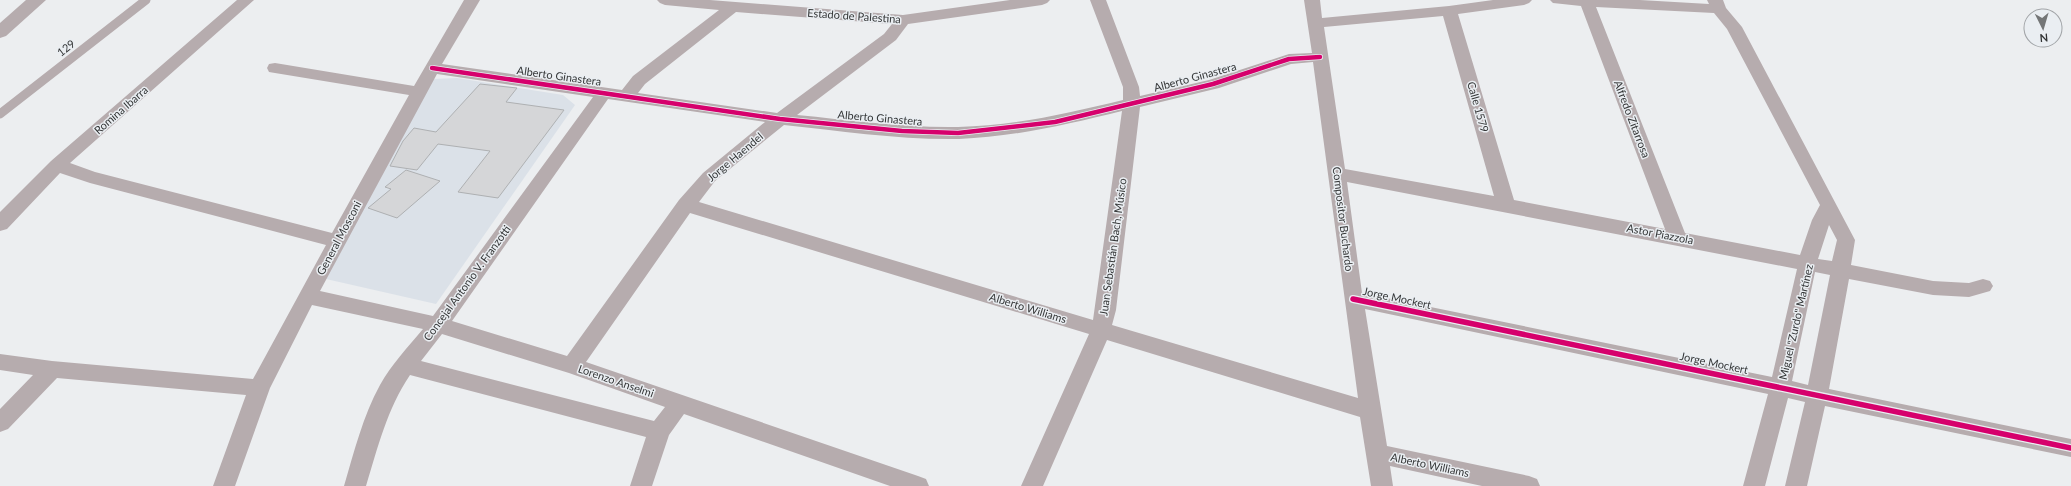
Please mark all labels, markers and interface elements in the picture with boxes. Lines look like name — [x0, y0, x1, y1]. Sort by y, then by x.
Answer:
street label: Estado de Palestina — [807, 6, 901, 25]
north arrow — [2023, 8, 2063, 48]
text: N — [2039, 32, 2049, 45]
street label: 129 — [54, 37, 77, 59]
street label: Alberto Ginastera — [1152, 59, 1238, 94]
street label: Alberto Ginastera — [516, 63, 602, 88]
street label: Alfredo Zitarrosa — [1612, 78, 1653, 159]
street label: Calle 1579 — [1465, 80, 1492, 134]
street label: Romina Ibarra — [91, 83, 150, 136]
street label: Alberto Ginastera — [837, 107, 923, 128]
street label: Jorge Haendel — [704, 129, 765, 184]
street label: Compositor Buchardo — [1331, 166, 1356, 272]
street label: Juan Sebastián Bach, Músico — [1096, 177, 1129, 316]
street label: General Mosconi — [314, 198, 364, 277]
street label: Astor Piazzola — [1626, 221, 1695, 246]
street label: Concejal Antonio V. Franzotti — [420, 223, 513, 343]
street label: Miguel "Zurdo" Martínez — [1776, 263, 1815, 381]
street label: Jorge Mockert — [1362, 284, 1432, 311]
street label: Alberto Williams — [988, 290, 1068, 325]
street label: Jorge Mockert — [1679, 349, 1749, 376]
street label: Lorenzo Anselmi — [577, 361, 656, 400]
street label: Alberto Williams — [1390, 450, 1471, 479]

